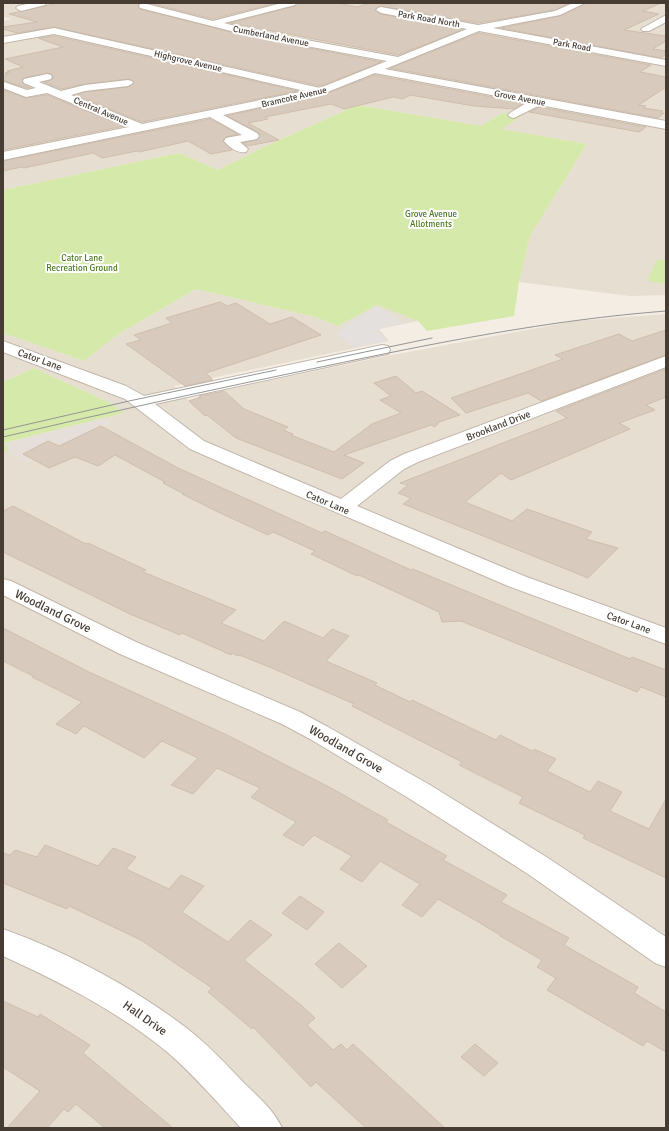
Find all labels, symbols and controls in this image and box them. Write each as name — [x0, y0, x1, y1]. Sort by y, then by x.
street label: Park Road North — [397, 9, 461, 30]
street label: Cumberland Avenue — [232, 24, 310, 49]
street label: Park Road — [552, 37, 592, 54]
street label: Highgrove Avenue — [153, 48, 223, 75]
street label: Bramcote Avenue — [260, 85, 328, 110]
street label: Grove Avenue — [493, 88, 547, 109]
street label: Central Avenue — [72, 95, 130, 128]
park label: Grove Avenue Allotments — [405, 209, 458, 230]
park label: Cator Lane Recreation Ground — [46, 253, 118, 274]
street label: Cator Lane — [16, 346, 63, 373]
street label: Brookland Drive — [464, 408, 532, 444]
street label: Cator Lane — [304, 488, 351, 517]
street label: Woodland Grove — [12, 586, 93, 636]
street label: Cator Lane — [605, 609, 652, 636]
street label: Woodland Grove — [306, 722, 385, 777]
street label: Hall Drive — [120, 998, 170, 1039]

